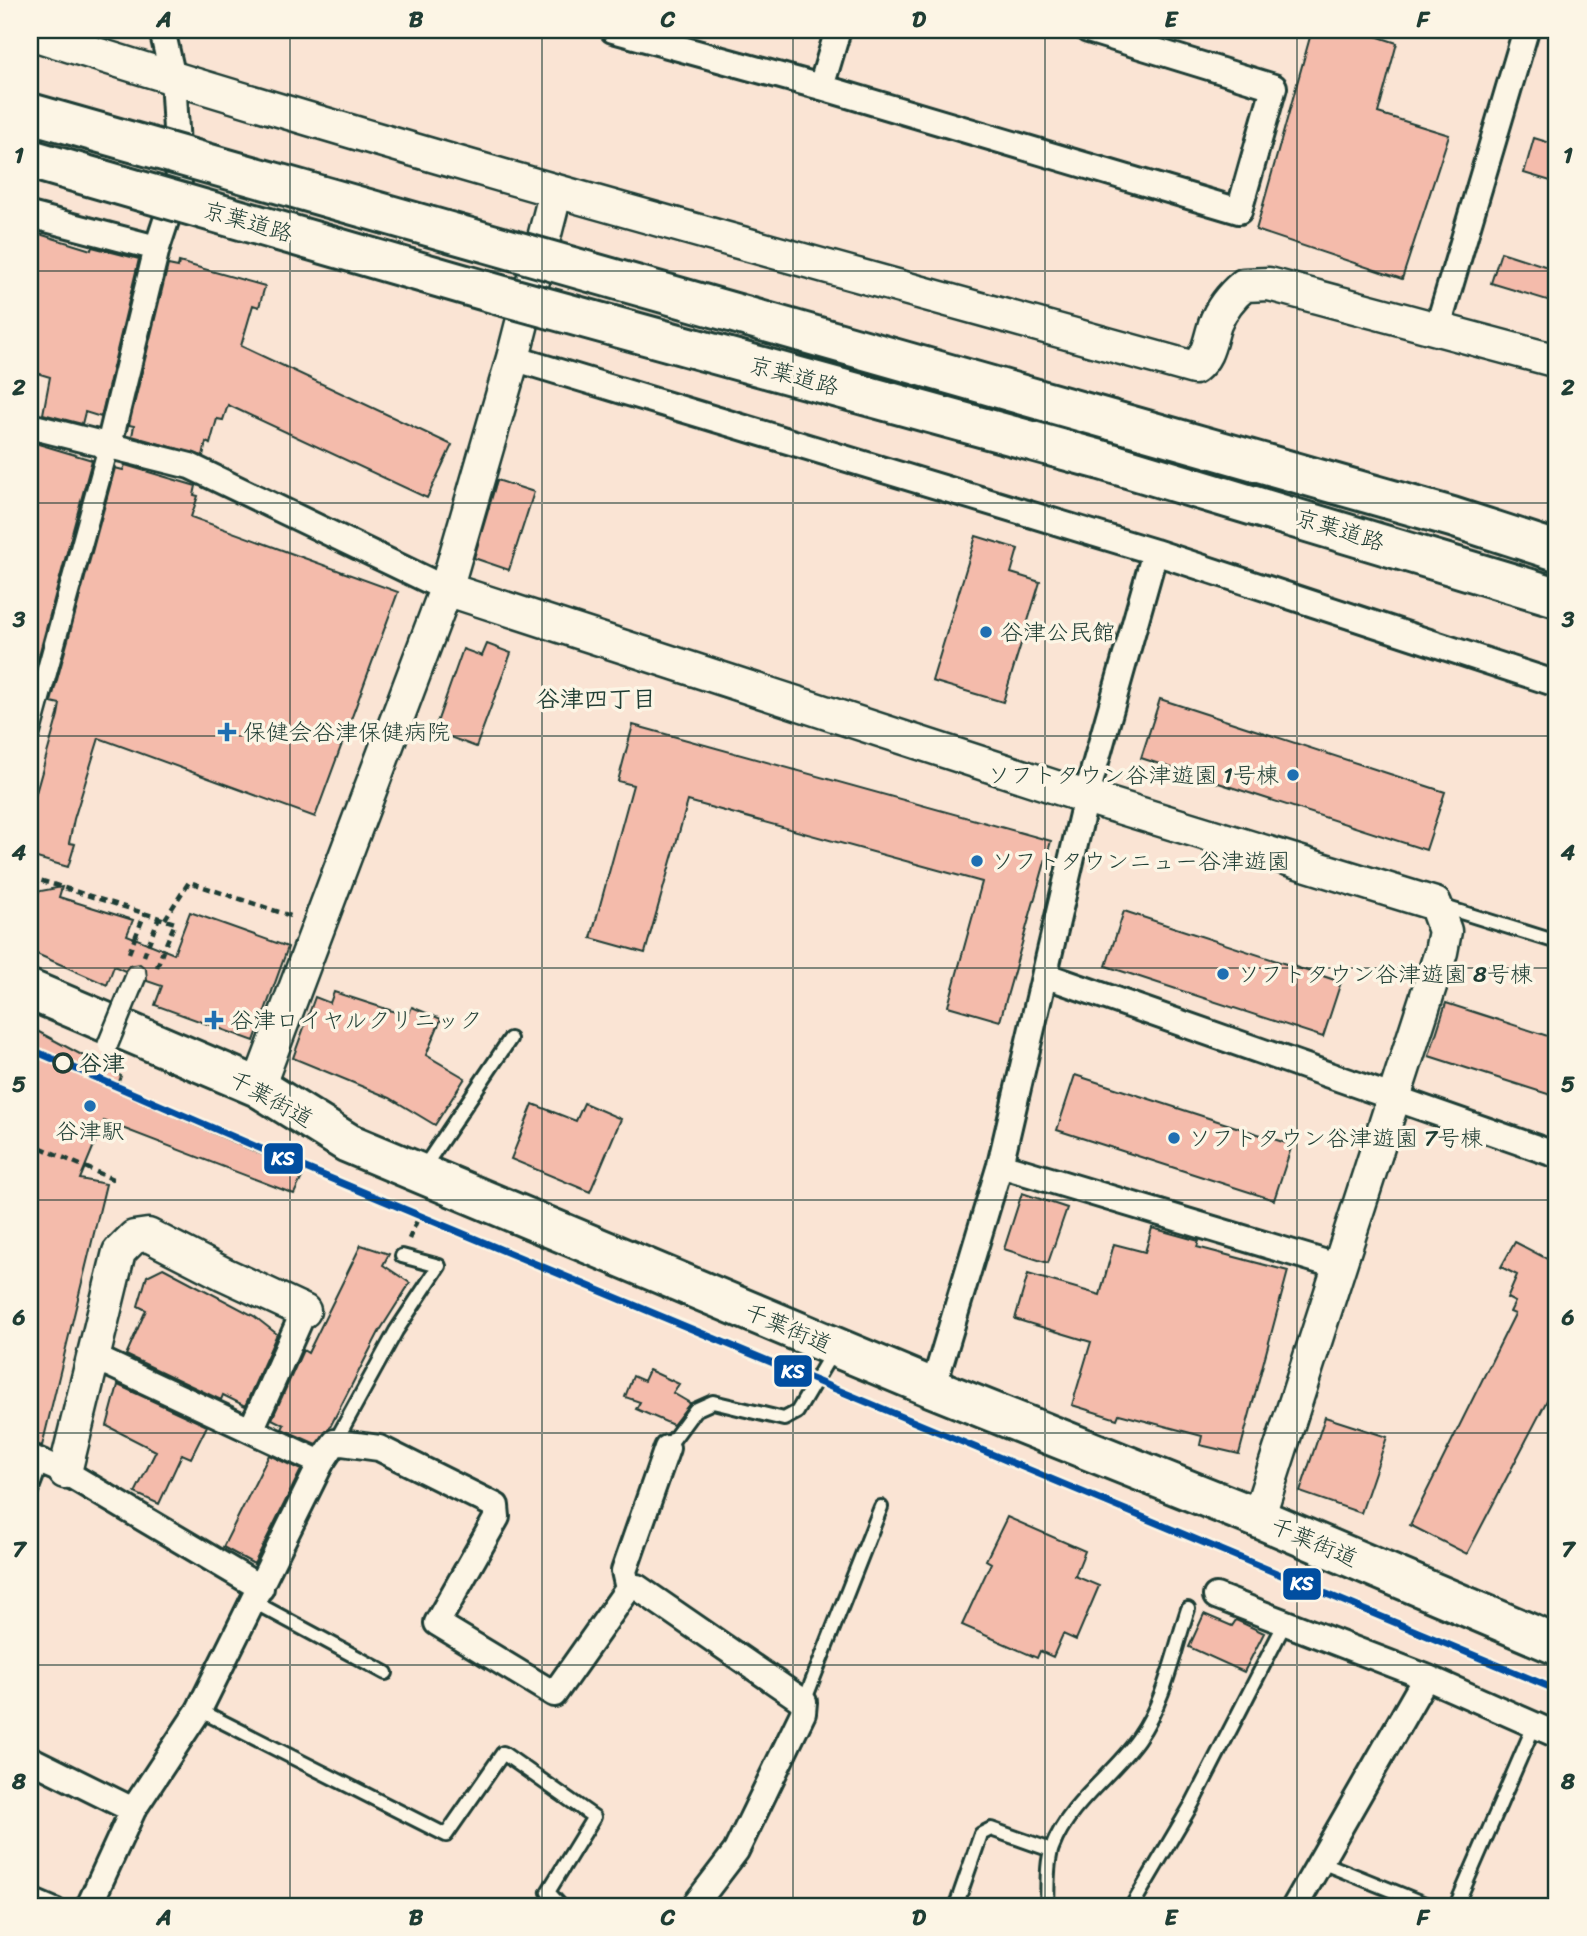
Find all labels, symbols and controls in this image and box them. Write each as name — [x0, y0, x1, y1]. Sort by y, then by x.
text: A — [155, 0, 172, 40]
text: B — [409, 0, 424, 40]
text: C — [660, 0, 676, 40]
text: D — [912, 0, 927, 40]
text: E — [1165, 0, 1180, 40]
text: F — [1416, 0, 1431, 40]
text: 1 — [14, 135, 24, 176]
text: 1 — [1563, 135, 1573, 176]
street label: 京葉道路 — [198, 190, 298, 254]
street label: 京葉道路 — [744, 344, 844, 408]
text: 2 — [11, 367, 26, 408]
text: 2 — [1560, 367, 1575, 408]
street label: 京葉道路 — [1290, 497, 1390, 563]
text: 3 — [12, 599, 26, 640]
text: 3 — [1561, 599, 1575, 640]
place label: 谷津公民館 — [1000, 612, 1115, 653]
marker: 谷津公民館 — [978, 624, 994, 640]
district label: 谷津四丁目 — [536, 678, 656, 720]
place label: 保健会谷津保健病院 — [243, 712, 450, 753]
marker: 保健会谷津保健病院 — [217, 722, 237, 742]
place label: ソフトタウン谷津遊園 1号棟 — [987, 755, 1279, 796]
marker: ソフトタウン谷津遊園 1号棟 — [1285, 767, 1301, 783]
text: 4 — [11, 832, 27, 873]
text: 4 — [1560, 832, 1576, 873]
place label: ソフトタウンニュー谷津遊園 — [991, 841, 1290, 882]
marker: ソフトタウンニュー谷津遊園 — [969, 853, 985, 869]
place label: ソフトタウン谷津遊園 8号棟 — [1237, 954, 1533, 995]
marker: ソフトタウン谷津遊園 8号棟 — [1215, 966, 1231, 982]
place label: 谷津ロイヤルクリニック — [230, 1000, 483, 1041]
marker: 谷津ロイヤルクリニック — [204, 1010, 224, 1030]
place label: 谷津 — [79, 1043, 125, 1084]
marker: 谷津 — [53, 1053, 73, 1073]
street label: 千葉街道 — [221, 1059, 321, 1139]
text: 5 — [12, 1064, 26, 1105]
text: 5 — [1561, 1064, 1575, 1105]
marker: 谷津駅 — [82, 1098, 98, 1114]
place label: 谷津駅 — [56, 1111, 125, 1152]
place label: ソフトタウン谷津遊園 7号棟 — [1188, 1118, 1483, 1159]
marker: ソフトタウン谷津遊園 7号棟 — [1166, 1130, 1182, 1146]
line badge: KS — [263, 1142, 304, 1175]
text: KS — [270, 1142, 295, 1175]
street label: 千葉街道 — [738, 1291, 838, 1365]
text: 6 — [11, 1297, 26, 1338]
text: 6 — [1560, 1297, 1575, 1338]
line badge: KS — [773, 1354, 813, 1388]
text: KS — [780, 1355, 805, 1388]
street label: 千葉街道 — [1264, 1505, 1364, 1579]
text: 7 — [12, 1529, 27, 1570]
text: 7 — [1561, 1529, 1576, 1570]
line badge: KS — [1282, 1567, 1322, 1601]
text: KS — [1289, 1567, 1314, 1600]
text: 8 — [11, 1761, 26, 1802]
text: 8 — [1560, 1761, 1575, 1802]
text: A — [155, 1897, 172, 1936]
text: B — [409, 1897, 424, 1936]
text: C — [660, 1897, 676, 1936]
text: D — [912, 1897, 927, 1936]
text: E — [1165, 1897, 1180, 1936]
text: F — [1416, 1897, 1431, 1936]

